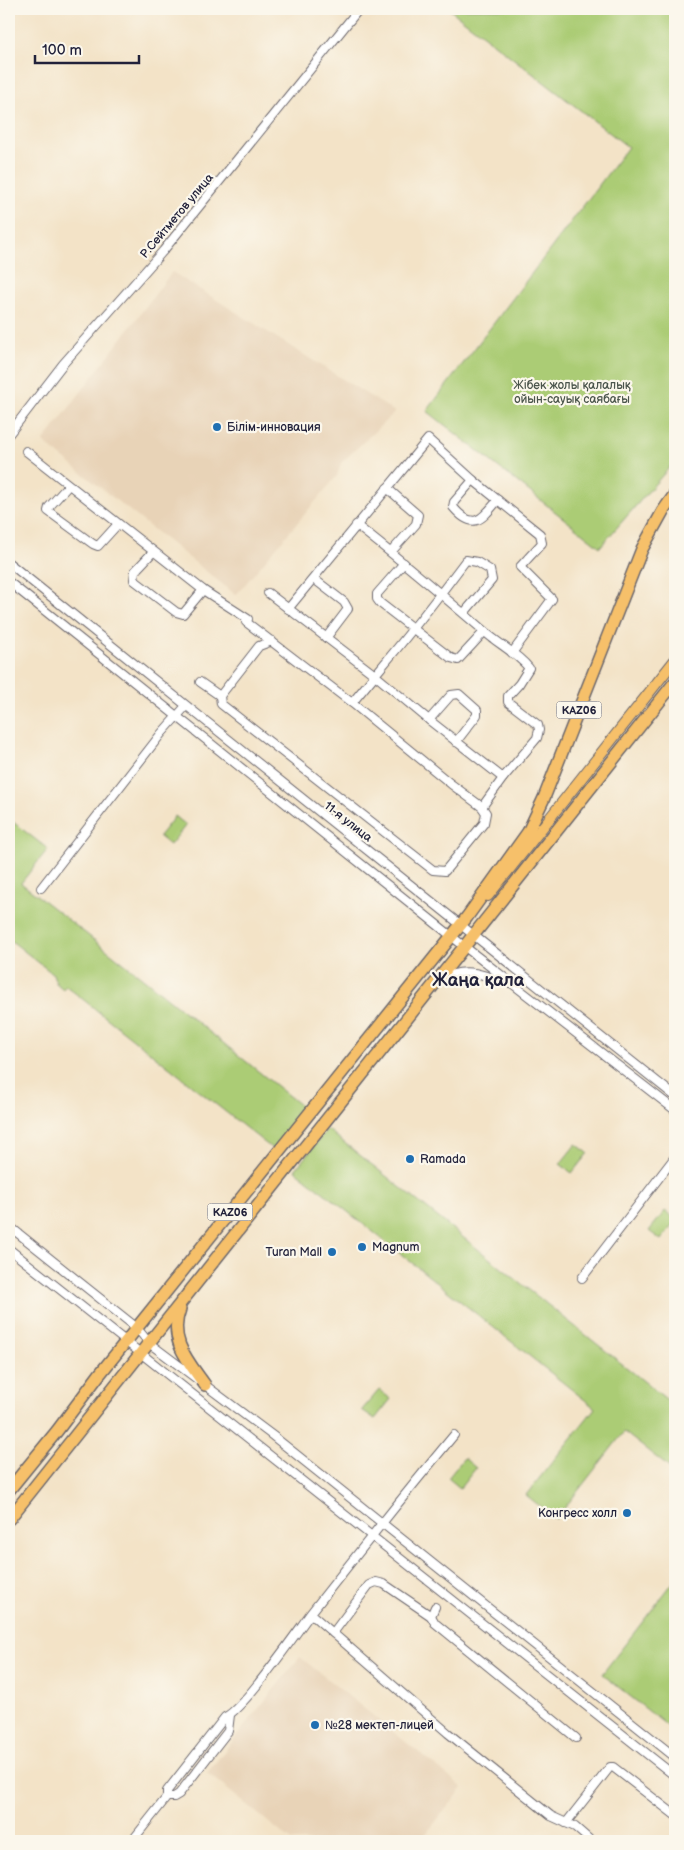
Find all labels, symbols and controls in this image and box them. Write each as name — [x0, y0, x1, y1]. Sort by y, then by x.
scale bar — [35, 32, 139, 64]
text: 100 m — [42, 41, 82, 60]
street label: Р.Сейтметов улица — [137, 171, 217, 261]
park label: Жібек жолы қалалық ойын-сауық саябағы — [513, 378, 631, 407]
place label: Білім-инновация — [227, 420, 321, 435]
marker: Білім-инновация — [211, 421, 223, 433]
road number: KАZ06 — [556, 702, 602, 718]
street label: 11-я улица — [321, 799, 375, 845]
district label: Жаңа қала — [432, 970, 525, 991]
place label: Ramada — [420, 1152, 466, 1167]
marker: Ramada — [404, 1153, 416, 1165]
road number: KАZ06 — [208, 1204, 252, 1220]
place label: Magnum — [372, 1240, 419, 1255]
marker: Magnum — [356, 1241, 368, 1253]
place label: Turan Mall — [266, 1245, 322, 1260]
marker: Turan Mall — [326, 1246, 338, 1258]
place label: Конгресс холл — [538, 1506, 617, 1521]
marker: Конгресс холл — [621, 1507, 633, 1519]
place label: №28 мектеп-лицей — [325, 1718, 434, 1733]
marker: №28 мектеп-лицей — [309, 1719, 321, 1731]

